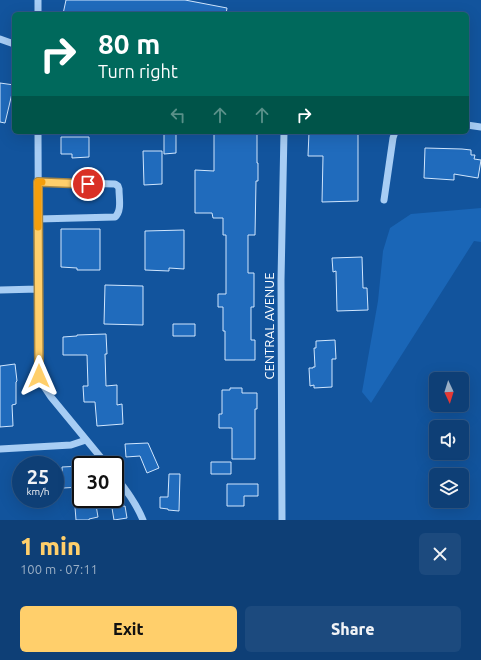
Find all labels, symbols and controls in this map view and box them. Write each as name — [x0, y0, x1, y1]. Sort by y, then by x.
icon: right — [32, 28, 84, 80]
text: 80 m — [98, 28, 160, 59]
text: Turn right — [98, 61, 178, 81]
icon: left — [167, 104, 189, 126]
icon: ahead — [209, 104, 231, 126]
icon: ahead — [251, 104, 273, 126]
icon: right — [293, 104, 315, 126]
pin — [71, 167, 105, 201]
icon: arrive — [77, 173, 99, 195]
street label: CENTRAL AVENUE — [262, 272, 276, 380]
position arrow — [18, 355, 60, 397]
north arrow — [429, 372, 469, 412]
map controls — [429, 372, 469, 508]
button: sound — [429, 420, 469, 460]
speed limit sign: 30 — [72, 456, 124, 508]
text: 25 — [27, 465, 49, 488]
button: layers — [429, 468, 469, 508]
text: km/h — [26, 486, 50, 497]
text: 1 min — [20, 533, 81, 560]
button: close — [419, 533, 461, 575]
text: 100 m · 07:11 — [20, 562, 98, 576]
button: Exit — [20, 606, 237, 652]
button: Share — [245, 606, 461, 652]

